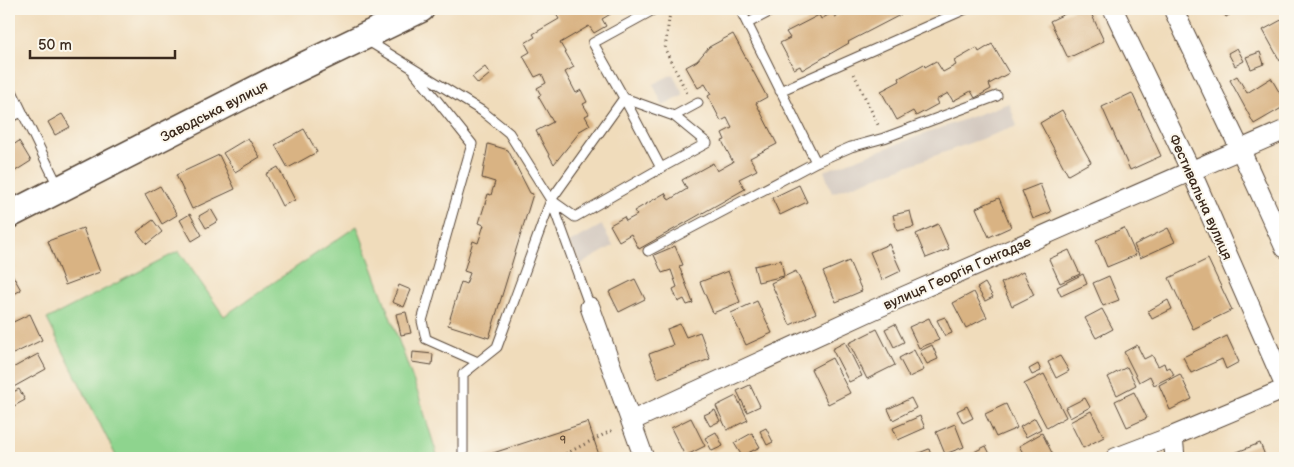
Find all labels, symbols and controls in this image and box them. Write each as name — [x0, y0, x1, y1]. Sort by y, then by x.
scale bar — [30, 28, 175, 60]
text: 50 m — [38, 36, 72, 55]
street label: Заводська вулиця — [158, 77, 271, 146]
street label: Фестивальна вулиця — [1165, 132, 1236, 263]
street label: вулиця Георгія Гонгадзе — [881, 233, 1034, 314]
house number: 9 — [560, 434, 566, 447]

